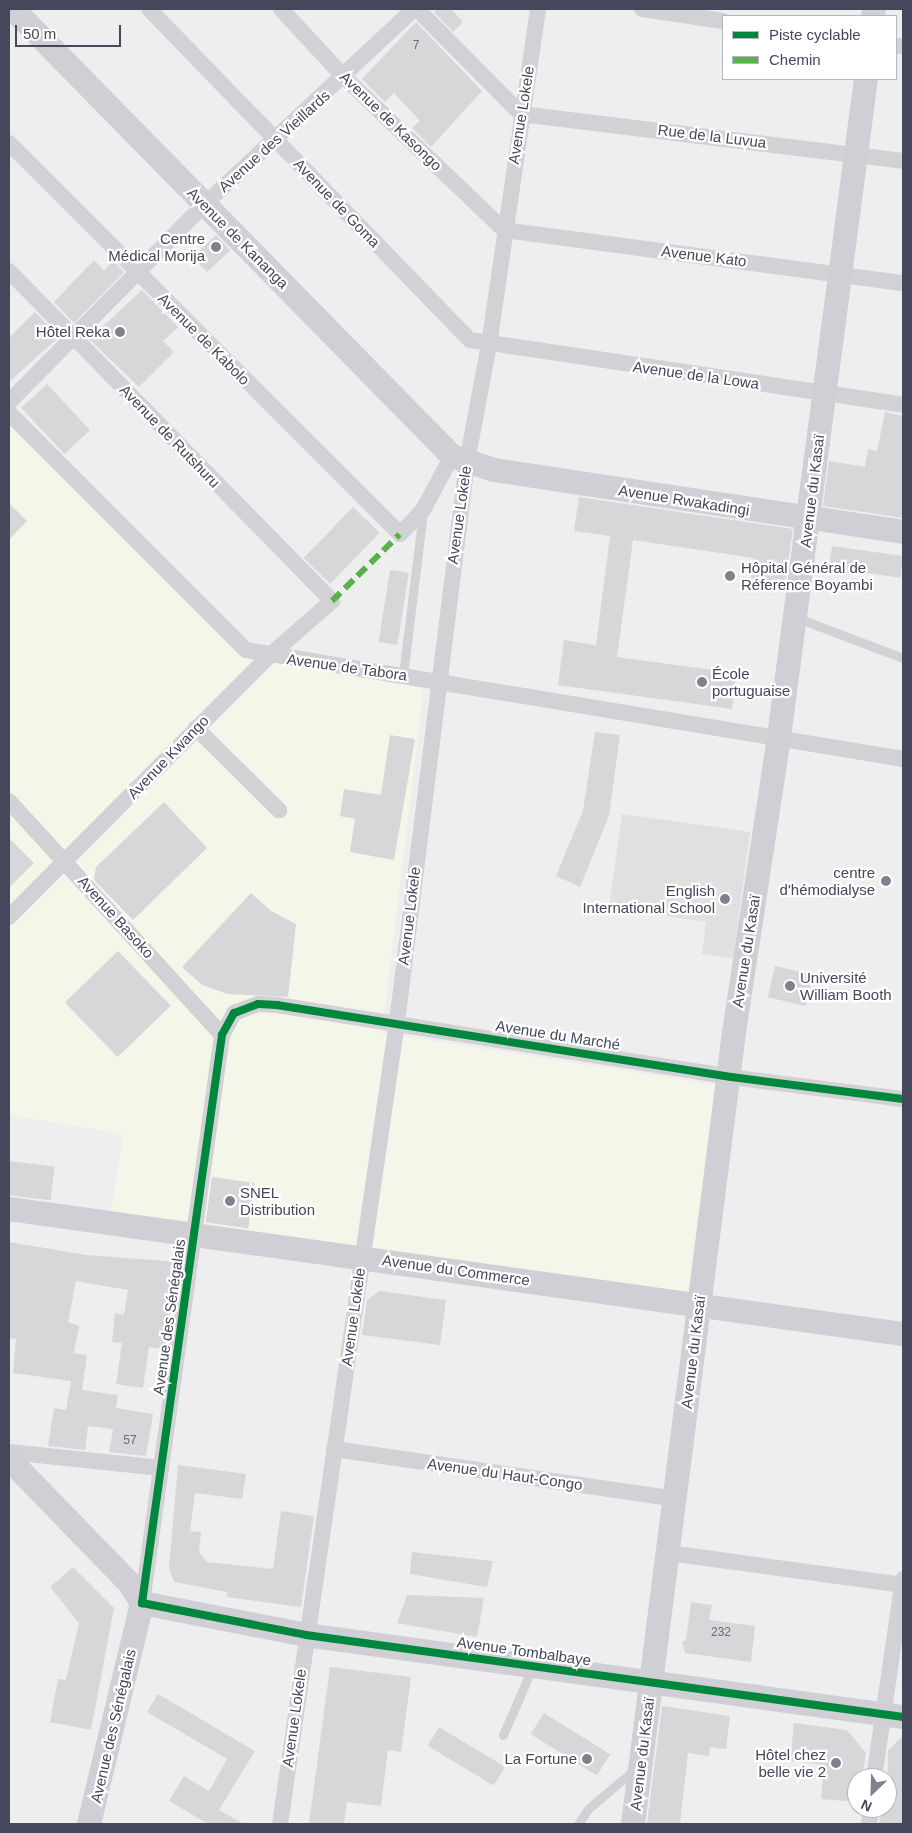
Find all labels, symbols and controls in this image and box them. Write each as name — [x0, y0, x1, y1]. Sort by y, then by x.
scale bar — [18, 15, 124, 47]
legend — [722, 15, 897, 80]
text: 50 m — [23, 25, 56, 42]
text: Piste cyclable — [769, 26, 861, 43]
house number: 7 — [413, 39, 419, 53]
text: Chemin — [769, 51, 821, 68]
street label: Avenue Lokele — [504, 65, 538, 165]
street label: Avenue de Kasongo — [336, 68, 446, 174]
street label: Avenue des Vieillards — [215, 86, 333, 196]
street label: Rue de la Luvua — [657, 120, 767, 152]
street label: Avenue de Goma — [290, 155, 384, 251]
street label: Avenue de Kananga — [184, 184, 292, 292]
place label: Centre Médical Morija — [108, 229, 205, 264]
marker: Centre Médical Morija — [209, 240, 223, 254]
street label: Avenue Kato — [660, 242, 748, 270]
street label: Avenue de Kabolo — [154, 289, 254, 389]
place label: Hôtel Reka — [36, 323, 110, 341]
marker: Hôtel Reka — [114, 326, 126, 338]
street label: Avenue de la Lowa — [632, 357, 760, 393]
street label: Avenue de Rutshuru — [116, 381, 224, 491]
street label: Avenue du Kasaï — [796, 433, 828, 549]
street label: Avenue Lokele — [443, 465, 475, 565]
street label: Avenue Rwakadingi — [617, 481, 751, 519]
place label: Hôpital Général de Réference Boyambi — [741, 558, 873, 593]
marker: Hôpital Général de Réference Boyambi — [723, 569, 737, 583]
street label: Avenue de Tabora — [286, 650, 408, 684]
place label: École portuguaise — [712, 664, 790, 699]
marker: École portuguaise — [696, 676, 708, 688]
street label: Avenue Kwango — [124, 712, 212, 802]
place label: centre d'hémodialyse — [780, 863, 875, 898]
street label: Avenue Lokele — [394, 866, 424, 966]
street label: Avenue Basoko — [74, 872, 158, 962]
marker: centre d'hémodialyse — [879, 874, 893, 888]
place label: English International School — [582, 881, 715, 916]
marker: English International School — [719, 893, 731, 905]
street label: Avenue du Kasaï — [728, 893, 764, 1009]
place label: Université William Booth — [800, 968, 892, 1003]
marker: Université William Booth — [784, 980, 796, 992]
street label: Avenue du Marché — [495, 1016, 621, 1054]
place label: SNEL Distribution — [240, 1183, 315, 1218]
marker: SNEL Distribution — [224, 1195, 236, 1207]
street label: Avenue des Sénégalais — [149, 1238, 189, 1396]
street label: Avenue du Commerce — [381, 1251, 531, 1289]
street label: Avenue Lokele — [337, 1267, 369, 1367]
street label: Avenue du Kasaï — [677, 1294, 709, 1410]
house number: 57 — [123, 1434, 137, 1448]
street label: Avenue du Haut-Congo — [426, 1454, 584, 1494]
house number: 232 — [711, 1626, 731, 1640]
street label: Avenue Tombalbaye — [456, 1633, 592, 1669]
street label: Avenue des Sénégalais — [87, 1647, 139, 1805]
street label: Avenue Lokele — [278, 1668, 310, 1768]
street label: Avenue du Kasaï — [626, 1696, 658, 1812]
place label: Hôtel chez belle vie 2 — [755, 1745, 826, 1780]
place label: La Fortune — [504, 1750, 577, 1768]
marker: La Fortune — [581, 1753, 593, 1765]
marker: Hôtel chez belle vie 2 — [830, 1757, 842, 1769]
north arrow — [847, 1768, 897, 1818]
text: N — [858, 1796, 874, 1815]

